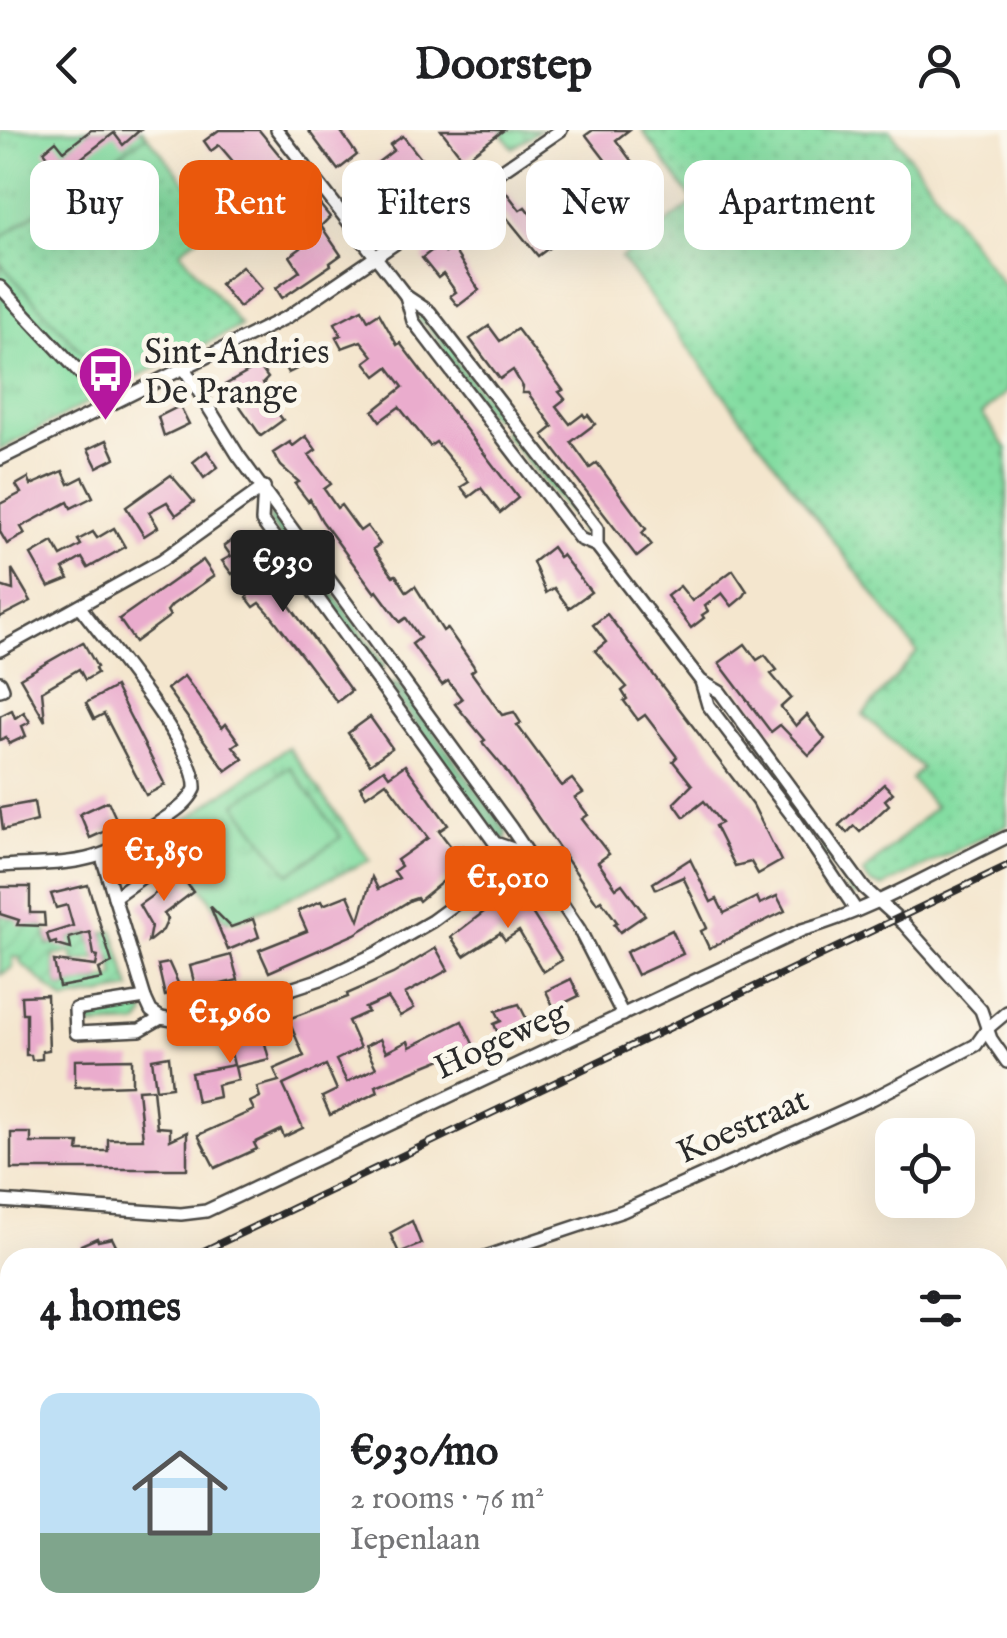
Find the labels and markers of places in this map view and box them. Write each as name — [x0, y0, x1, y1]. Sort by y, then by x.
place label: Sint-Andries De Prange — [144, 331, 330, 416]
bus stop icon: Sint-Andries De Prange — [75, 343, 135, 422]
pin: €930 — [224, 530, 342, 615]
pin: €1,850 — [83, 819, 245, 904]
pin: €1,010 — [427, 846, 589, 931]
pin: €1,960 — [149, 981, 311, 1066]

